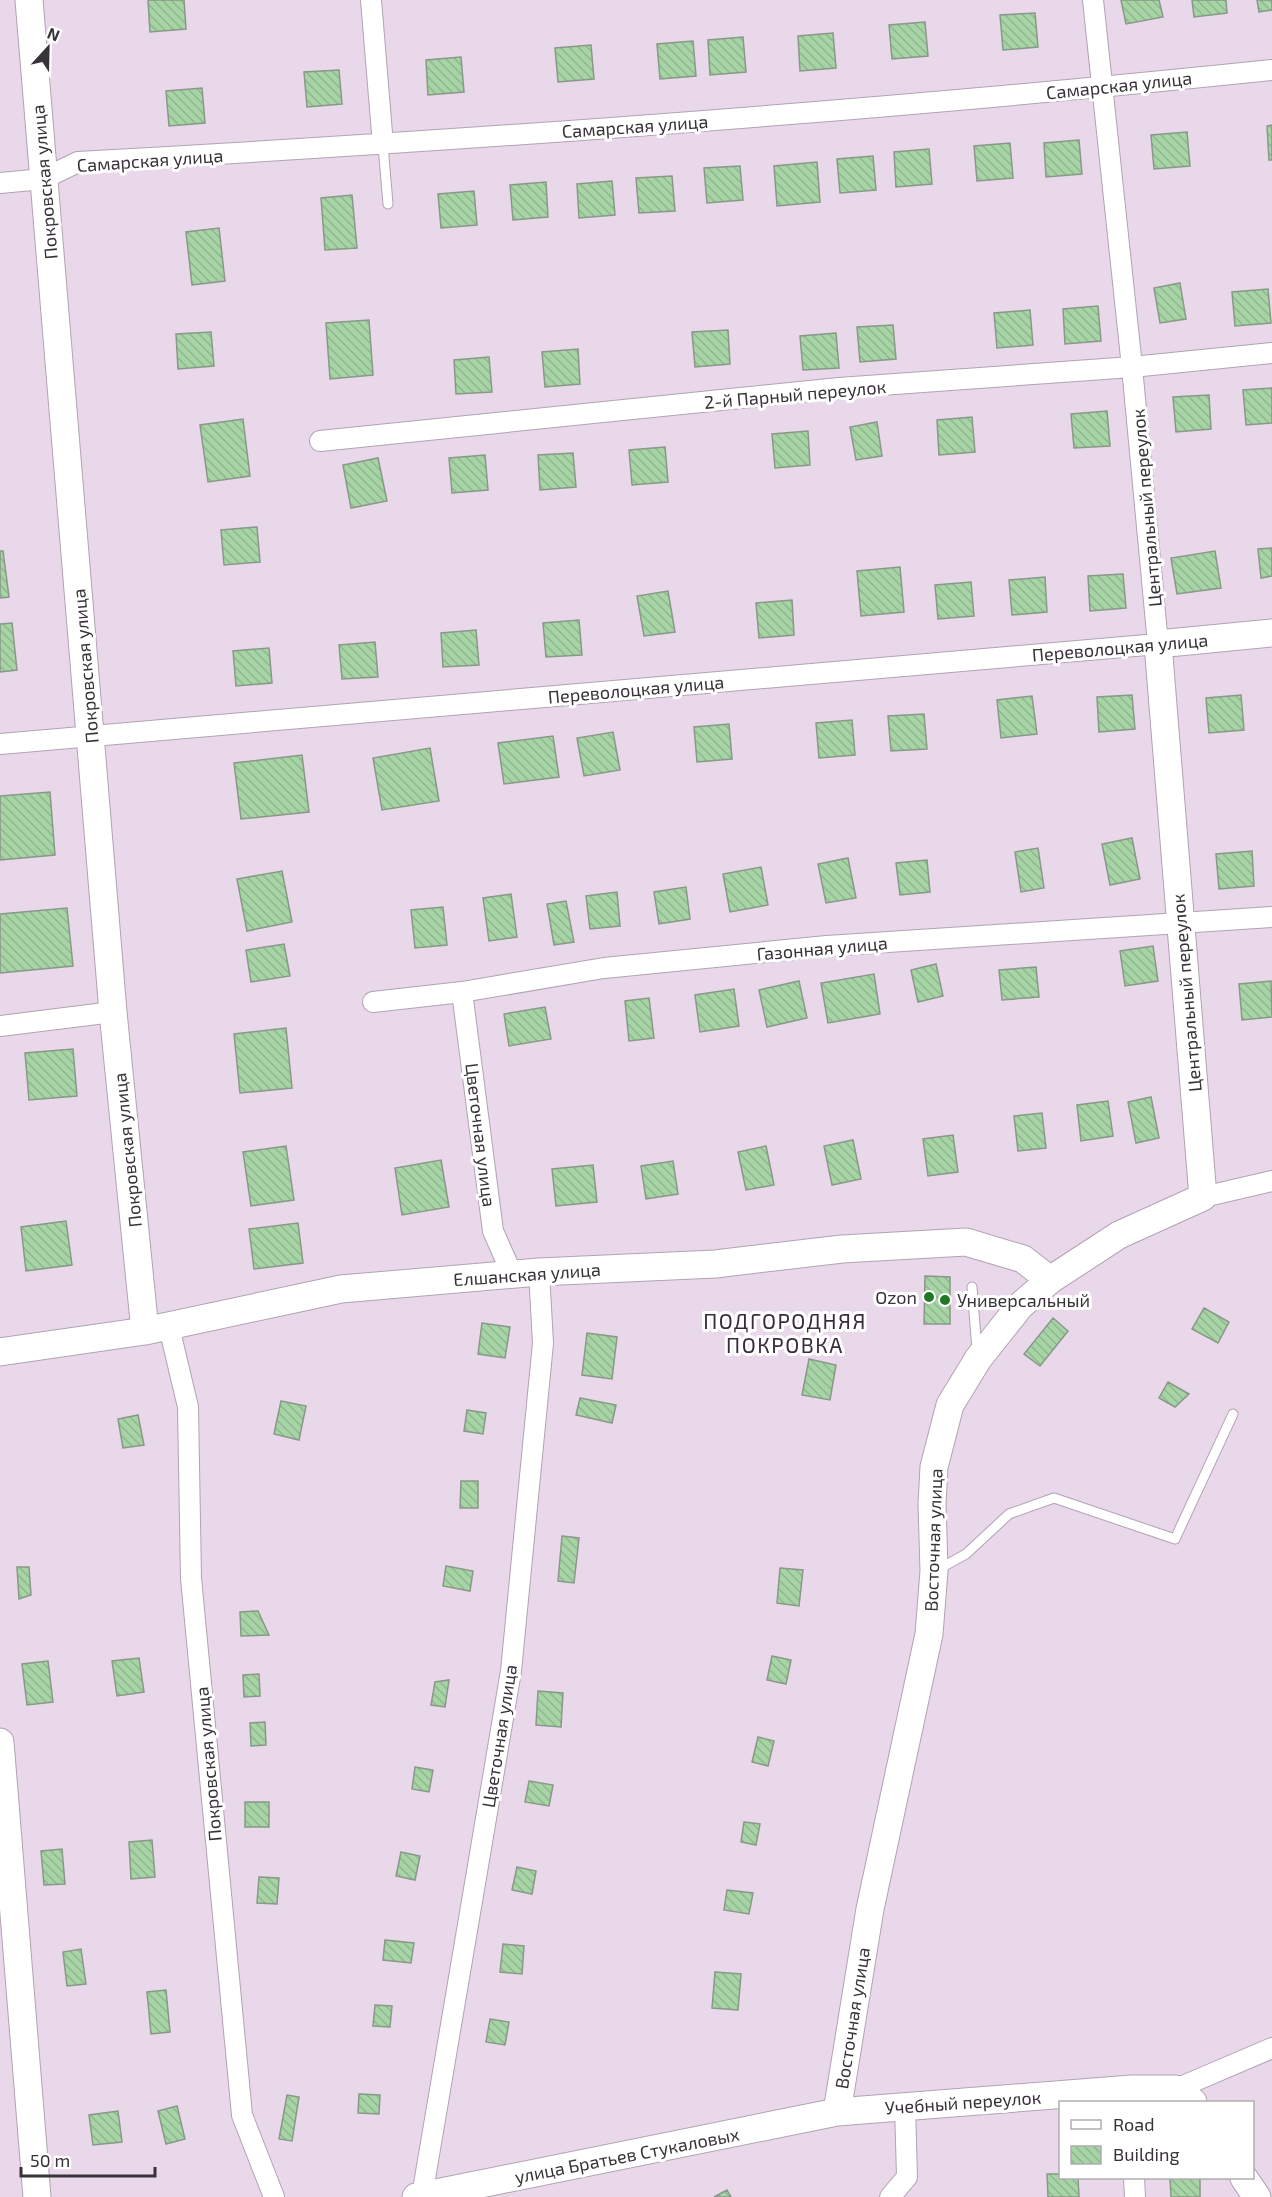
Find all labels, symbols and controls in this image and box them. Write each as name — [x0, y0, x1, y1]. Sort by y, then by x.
north arrow — [18, 18, 78, 78]
text: N — [45, 23, 63, 45]
street label: Самарская улица — [1045, 66, 1193, 104]
street label: Покровская улица — [26, 104, 62, 260]
street label: Самарская улица — [561, 110, 709, 142]
street label: Самарская улица — [76, 144, 224, 176]
street label: 2-й Парный переулок — [703, 375, 887, 413]
street label: Центральный переулок — [1126, 408, 1166, 608]
street label: Покровская улица — [67, 588, 103, 744]
street label: Переволоцкая улица — [1031, 628, 1209, 666]
street label: Переволоцкая улица — [547, 670, 725, 708]
street label: Центральный переулок — [1166, 893, 1206, 1093]
street label: Газонная улица — [756, 931, 888, 965]
street label: Цветочная улица — [461, 1062, 501, 1208]
street label: Покровская улица — [108, 1072, 146, 1228]
street label: Елшанская улица — [453, 1258, 601, 1290]
place label: Ozon — [875, 1286, 917, 1308]
place label: Универсальный — [957, 1289, 1090, 1311]
marker: Ozon — [922, 1290, 936, 1304]
marker: Универсальный — [938, 1293, 952, 1307]
district label: ПОДГОРОДНЯЯ ПОКРОВКА — [703, 1308, 867, 1357]
street label: Восточная улица — [920, 1468, 946, 1612]
street label: Цветочная улица — [477, 1663, 521, 1809]
street label: Покровская улица — [190, 1686, 226, 1842]
street label: Восточная улица — [830, 1946, 874, 2090]
street label: Учебный переулок — [884, 2086, 1042, 2118]
legend — [1059, 2101, 1254, 2179]
text: Road — [1113, 2113, 1154, 2135]
street label: улица Братьев Стукаловых — [513, 2122, 742, 2188]
scale bar — [21, 2140, 154, 2178]
text: Building — [1113, 2143, 1180, 2165]
text: 50 m — [30, 2149, 70, 2171]

